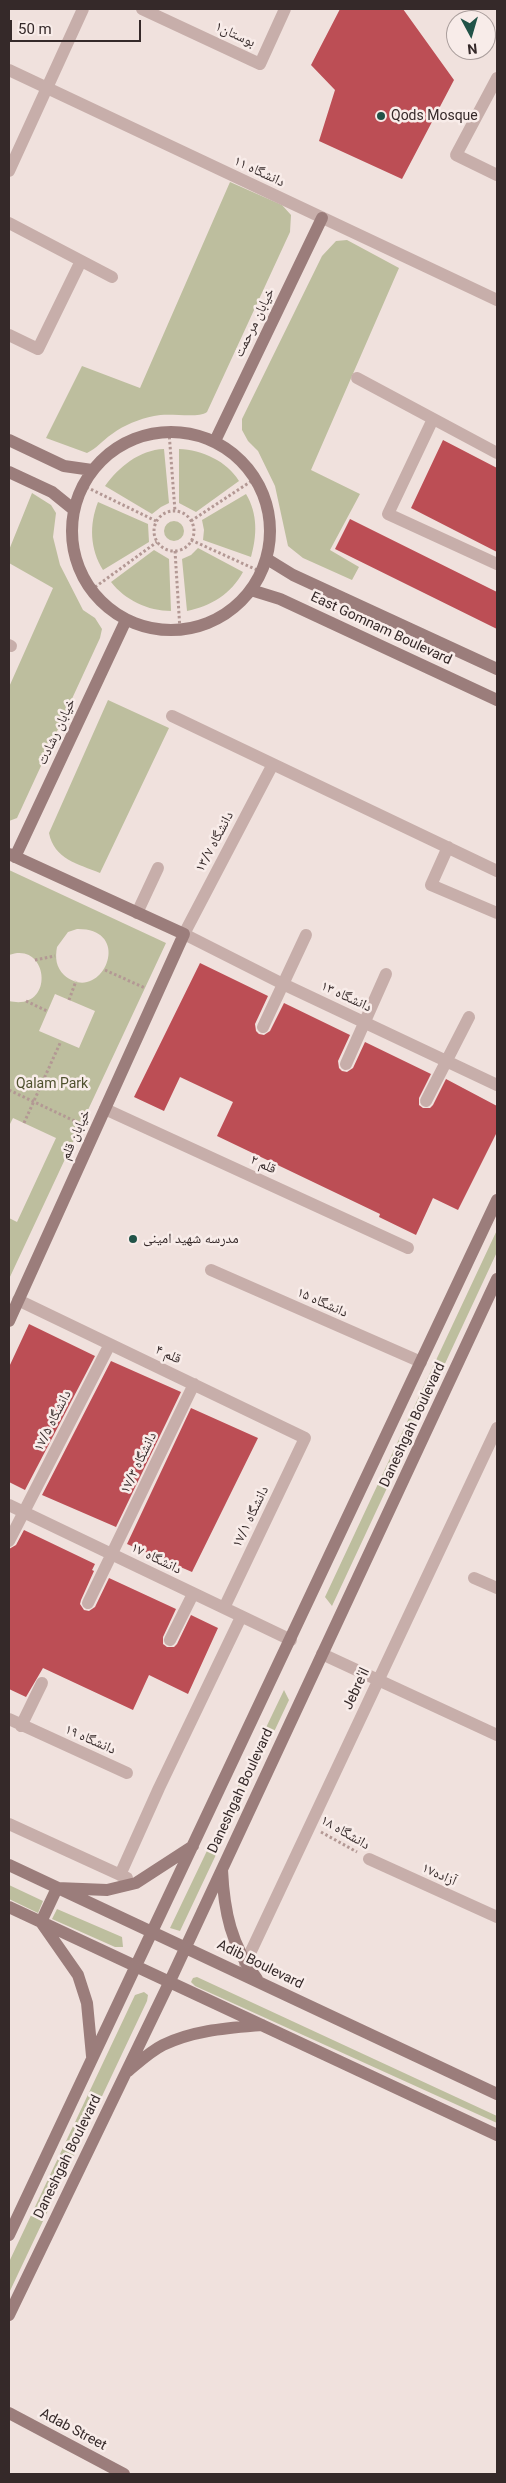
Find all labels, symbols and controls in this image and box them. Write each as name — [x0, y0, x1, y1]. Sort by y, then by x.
scale bar — [12, 10, 144, 42]
north arrow — [446, 10, 496, 60]
street label: بوستان۱ — [212, 18, 258, 52]
text: 50 m — [18, 20, 52, 38]
text: N — [467, 40, 478, 57]
place label: Qods Mosque — [391, 108, 478, 124]
marker: Qods Mosque — [375, 110, 387, 122]
street label: دانشگاه ۱۱ — [231, 153, 287, 191]
street label: خیابان مرحمت — [231, 286, 279, 360]
street label: East Gomnam Boulevard — [308, 589, 454, 669]
street label: خیابان رشادت — [34, 696, 80, 768]
street label: دانشگاه ۱۳/۷ — [192, 809, 238, 875]
street label: دانشگاه ۱۳ — [318, 978, 374, 1016]
park label: Qalam Park — [16, 1076, 88, 1092]
street label: خیابان قلم — [57, 1107, 95, 1163]
street label: قلم ۲ — [247, 1152, 279, 1178]
place label: مدرسه شهید امینی — [143, 1231, 239, 1247]
marker: مدرسه شهید امینی — [127, 1233, 139, 1245]
street label: دانشگاه ۱۵ — [294, 1284, 350, 1322]
street label: قلم ۴ — [152, 1342, 184, 1368]
street label: Daneshgah Boulevard — [377, 1360, 449, 1490]
street label: دانشگاه ۱۷/۵ — [31, 1388, 75, 1454]
street label: دانشگاه ۱۷/۳ — [117, 1430, 161, 1496]
street label: دانشگاه ۱۷/۱ — [229, 1484, 273, 1550]
street label: دانشگاه ۱۷ — [128, 1540, 184, 1578]
street label: Jebre'il — [340, 1665, 374, 1713]
street label: دانشگاه ۱۹ — [62, 1721, 118, 1759]
street label: Daneshgah Boulevard — [205, 1726, 277, 1856]
street label: دانشگاه ۱۸ — [317, 1812, 373, 1854]
street label: آزاده۱۷ — [419, 1860, 459, 1890]
street label: Adib Boulevard — [214, 1937, 306, 1993]
street label: Daneshgah Boulevard — [31, 2092, 105, 2222]
street label: Adab Street — [37, 2405, 109, 2455]

